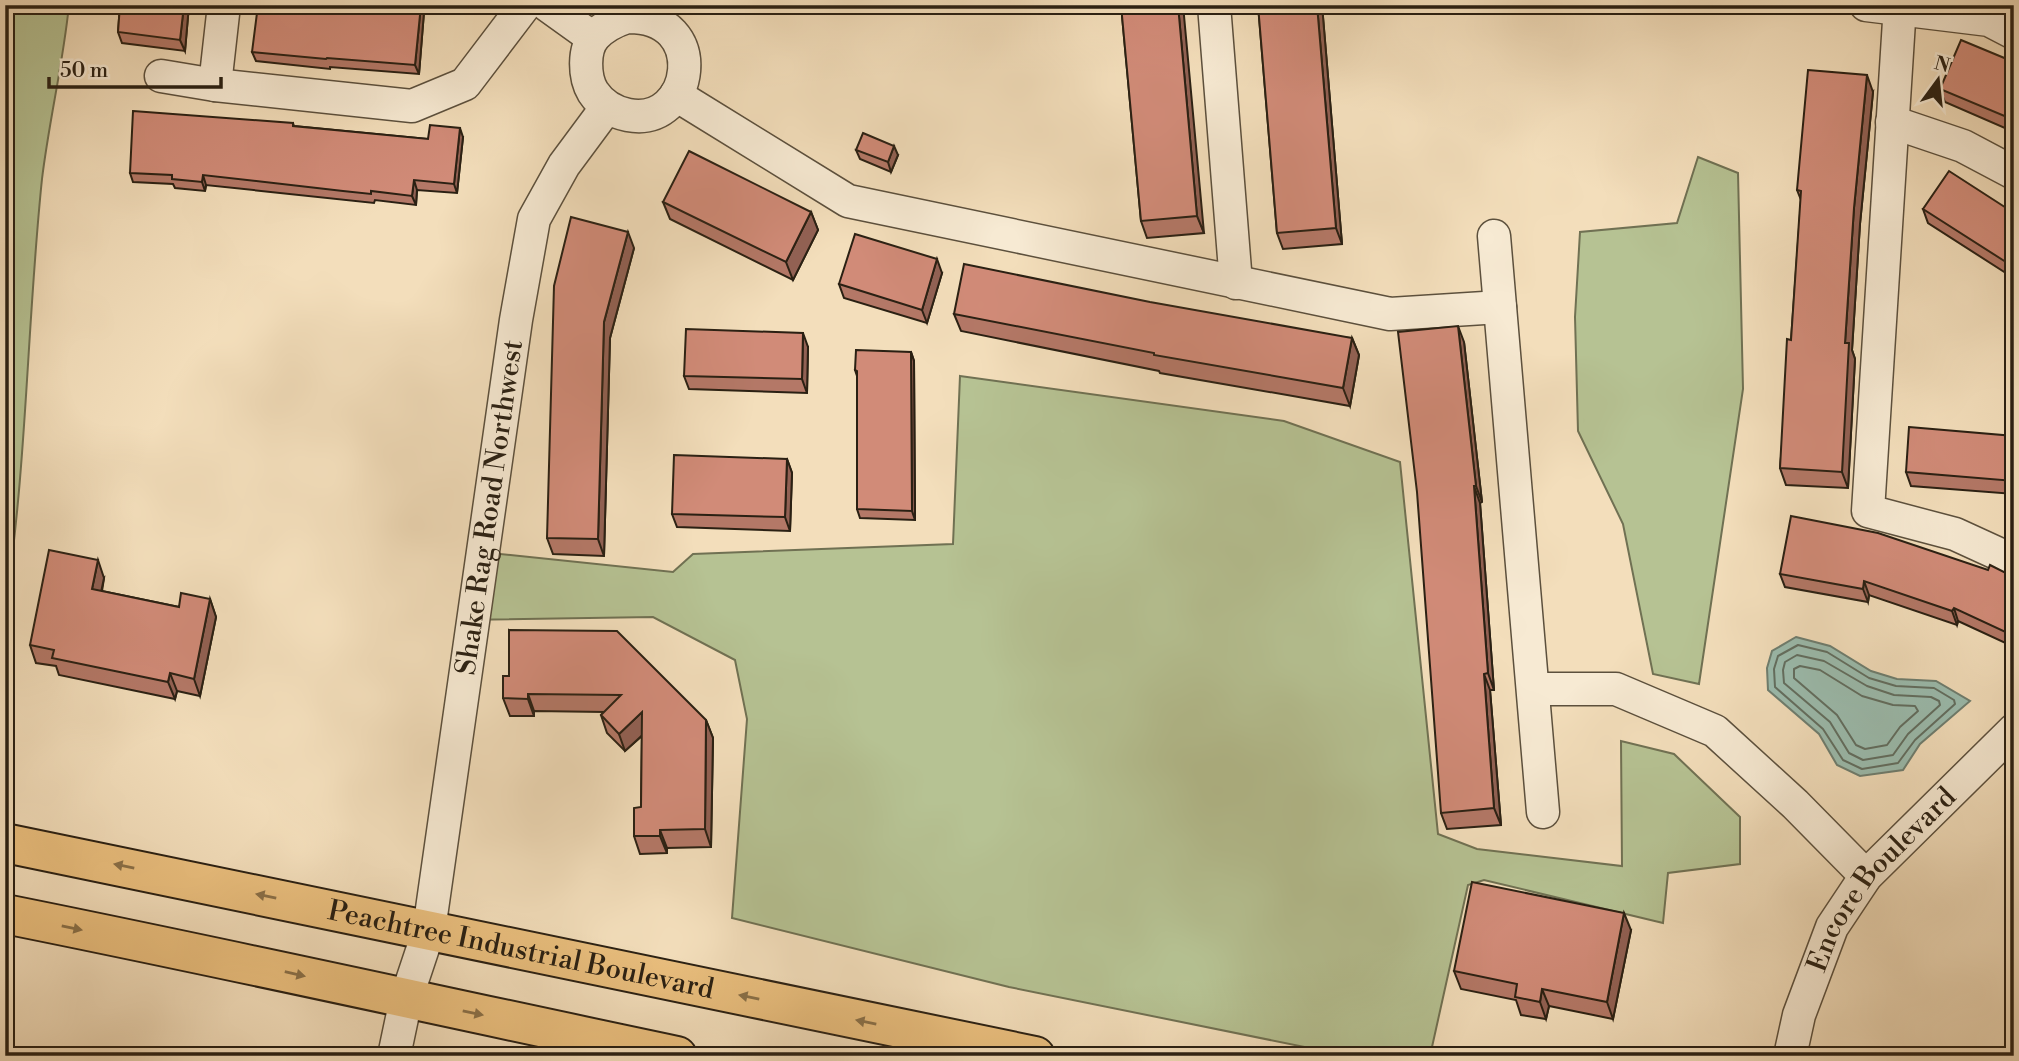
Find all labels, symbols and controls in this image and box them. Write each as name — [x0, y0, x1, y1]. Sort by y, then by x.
scale bar — [49, 46, 220, 90]
north arrow — [1904, 46, 1974, 116]
text: N — [1932, 51, 1953, 78]
text: 50 m — [60, 58, 108, 84]
street label: Shake Rag Road Northwest — [448, 337, 531, 677]
street label: Encore Boulevard — [1799, 780, 1963, 977]
one-way arrow — [113, 861, 135, 872]
one-way arrow — [255, 891, 277, 902]
street label: Peachtree Industrial Boulevard — [325, 893, 717, 1007]
one-way arrow — [61, 922, 83, 933]
one-way arrow — [284, 969, 306, 980]
one-way arrow — [738, 992, 760, 1003]
one-way arrow — [462, 1007, 484, 1018]
one-way arrow — [855, 1016, 877, 1027]

